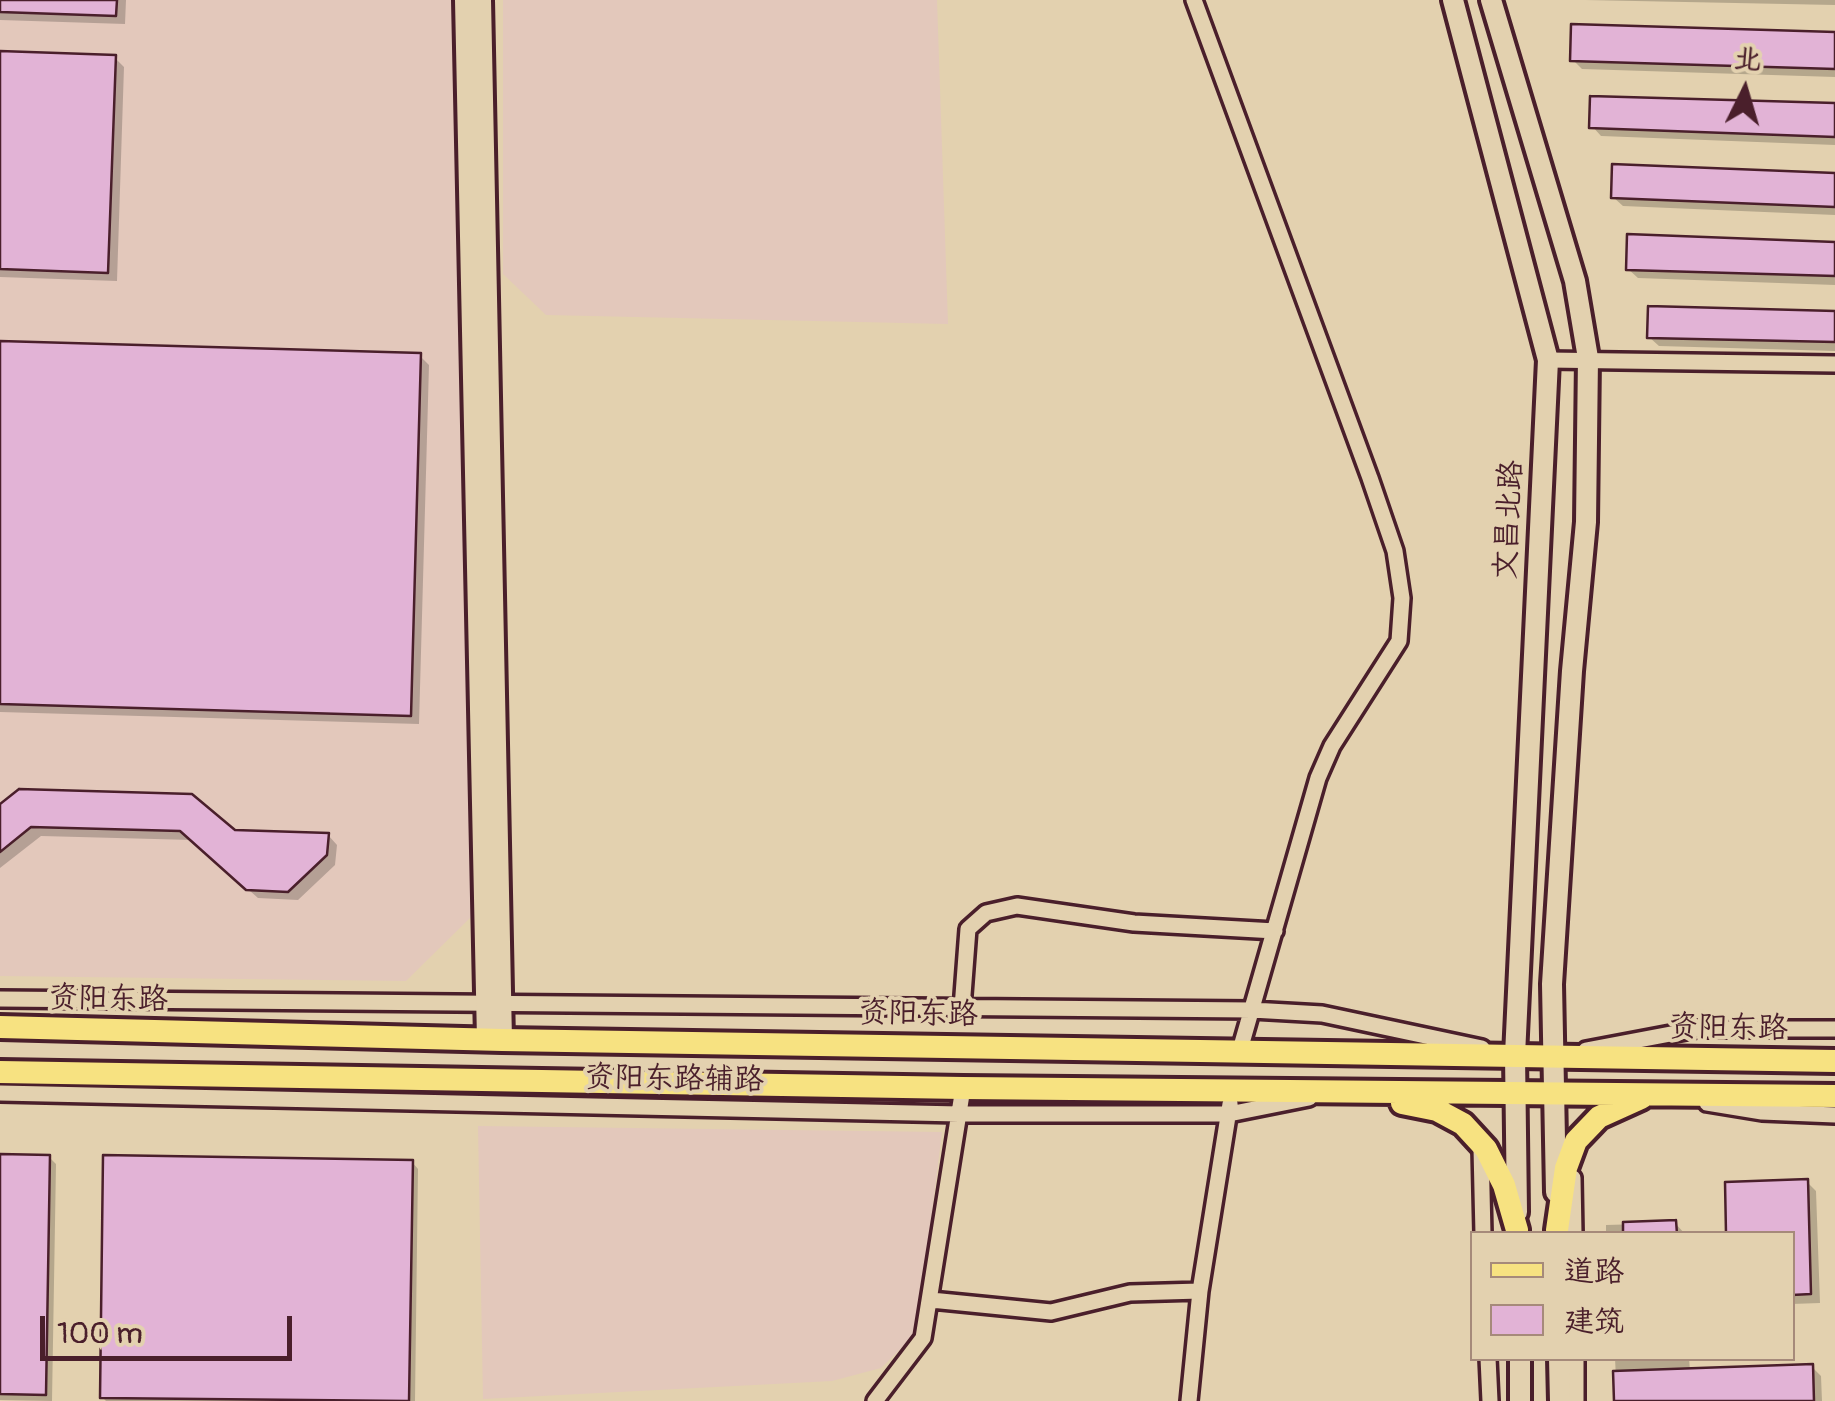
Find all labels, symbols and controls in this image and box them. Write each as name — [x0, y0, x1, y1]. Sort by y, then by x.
north arrow — [1695, 40, 1795, 140]
text: 北 — [1732, 41, 1763, 78]
street label: 文昌北路 — [1489, 459, 1531, 581]
street label: 资阳东路 — [48, 981, 168, 1019]
street label: 资阳东路 — [858, 996, 978, 1034]
street label: 资阳东路 — [1668, 1010, 1788, 1048]
street label: 资阳东路辅路 — [584, 1060, 764, 1100]
legend — [1470, 1231, 1795, 1361]
text: 道路 — [1564, 1253, 1624, 1290]
scale bar — [45, 1296, 298, 1358]
text: 建筑 — [1564, 1303, 1624, 1340]
text: 100 m — [57, 1315, 143, 1352]

